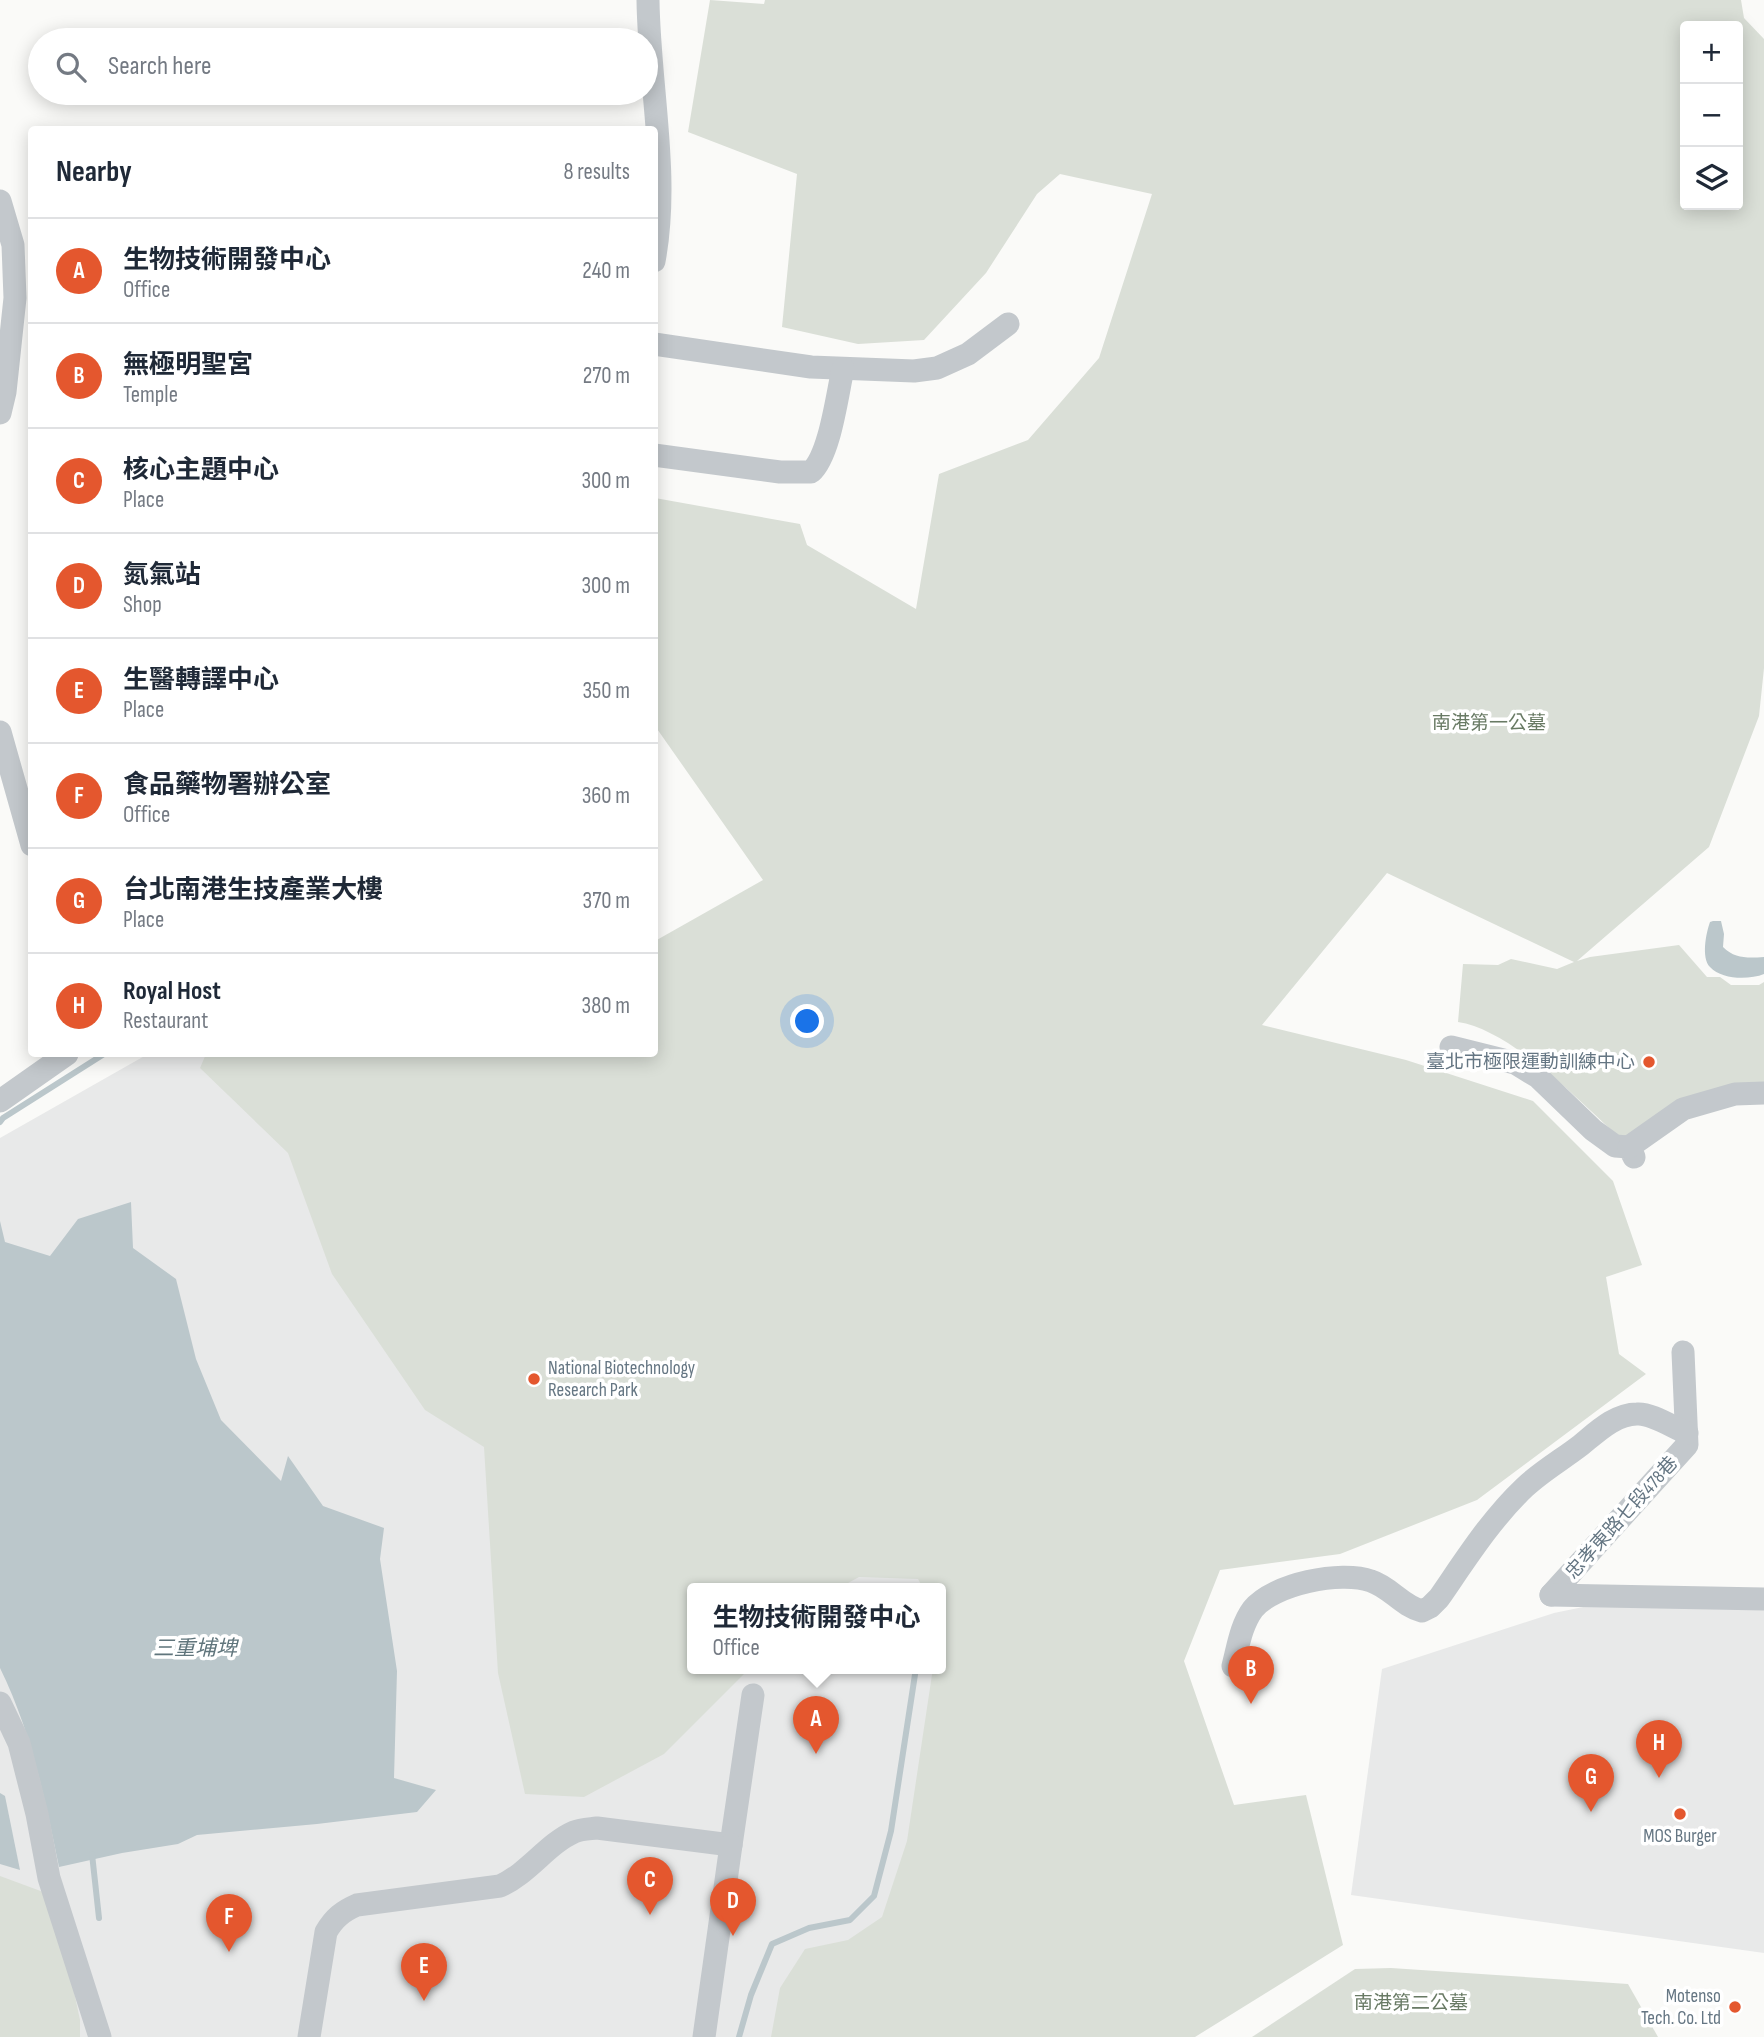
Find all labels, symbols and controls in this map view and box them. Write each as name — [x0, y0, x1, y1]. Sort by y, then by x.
map controls — [1680, 21, 1743, 210]
button: + — [1680, 21, 1743, 84]
search box — [28, 28, 658, 105]
icon: search — [52, 48, 90, 86]
text: Search here — [108, 51, 211, 82]
button: − — [1680, 84, 1743, 147]
button: layers — [1680, 147, 1743, 210]
text: Nearby — [56, 154, 132, 190]
text: 8 results — [564, 158, 630, 186]
text: 生物技術開發中心 — [123, 245, 331, 276]
text: A — [74, 257, 84, 285]
text: 240 m — [582, 257, 630, 285]
text: Office — [123, 276, 170, 304]
text: 無極明聖宮 — [123, 350, 253, 381]
text: B — [74, 362, 84, 390]
text: 270 m — [583, 362, 630, 390]
text: Temple — [123, 381, 178, 409]
text: 核心主題中心 — [123, 455, 279, 486]
text: C — [73, 467, 85, 495]
text: 300 m — [581, 467, 630, 495]
text: Place — [123, 486, 164, 514]
text: 氮氣站 — [123, 560, 201, 591]
text: D — [73, 572, 85, 600]
text: 300 m — [581, 572, 630, 600]
text: Shop — [123, 591, 162, 619]
text: 生醫轉譯中心 — [123, 665, 279, 696]
text: E — [74, 677, 84, 705]
text: 350 m — [582, 677, 630, 705]
text: Place — [123, 696, 164, 724]
park label: 南港第一公墓 — [1432, 712, 1546, 735]
text: 食品藥物署辦公室 — [123, 770, 331, 801]
text: F — [74, 782, 84, 810]
text: 360 m — [582, 782, 630, 810]
text: Office — [123, 801, 170, 829]
text: 台北南港生技產業大樓 — [123, 875, 383, 906]
text: G — [73, 887, 85, 915]
text: 370 m — [583, 887, 630, 915]
text: Place — [123, 906, 164, 934]
text: Royal Host — [123, 976, 221, 1007]
text: H — [73, 992, 85, 1020]
text: 380 m — [582, 992, 630, 1020]
your location — [790, 1004, 824, 1038]
text: Restaurant — [123, 1007, 208, 1035]
place label: 臺北市極限運動訓練中心 — [1426, 1051, 1635, 1074]
marker: 臺北市極限運動訓練中心 — [1641, 1054, 1657, 1070]
place label: National Biotechnology Research Park — [548, 1357, 696, 1402]
marker: National Biotechnology Research Park — [526, 1371, 542, 1387]
street label: 忠孝東路七段478巷 — [1561, 1452, 1683, 1584]
popup — [687, 1583, 946, 1674]
text: 生物技術開發中心 — [712, 1603, 921, 1634]
text: Office — [712, 1634, 760, 1662]
water label: 三重埔埤 — [153, 1636, 240, 1661]
pin: B — [1228, 1646, 1274, 1704]
pin: A — [793, 1696, 839, 1754]
pin: H — [1636, 1720, 1682, 1778]
pin: G — [1568, 1754, 1614, 1812]
marker: MOS Burger — [1672, 1806, 1688, 1822]
place label: MOS Burger — [1643, 1825, 1717, 1848]
pin: C — [627, 1857, 673, 1915]
pin: D — [710, 1878, 756, 1936]
pin: F — [206, 1894, 252, 1952]
pin: E — [401, 1943, 447, 2001]
place label: Motenso Tech. Co. Ltd — [1641, 1985, 1721, 2030]
park label: 南港第二公墓 — [1354, 1992, 1468, 2015]
marker: Motenso Tech. Co. Ltd — [1727, 1999, 1743, 2015]

